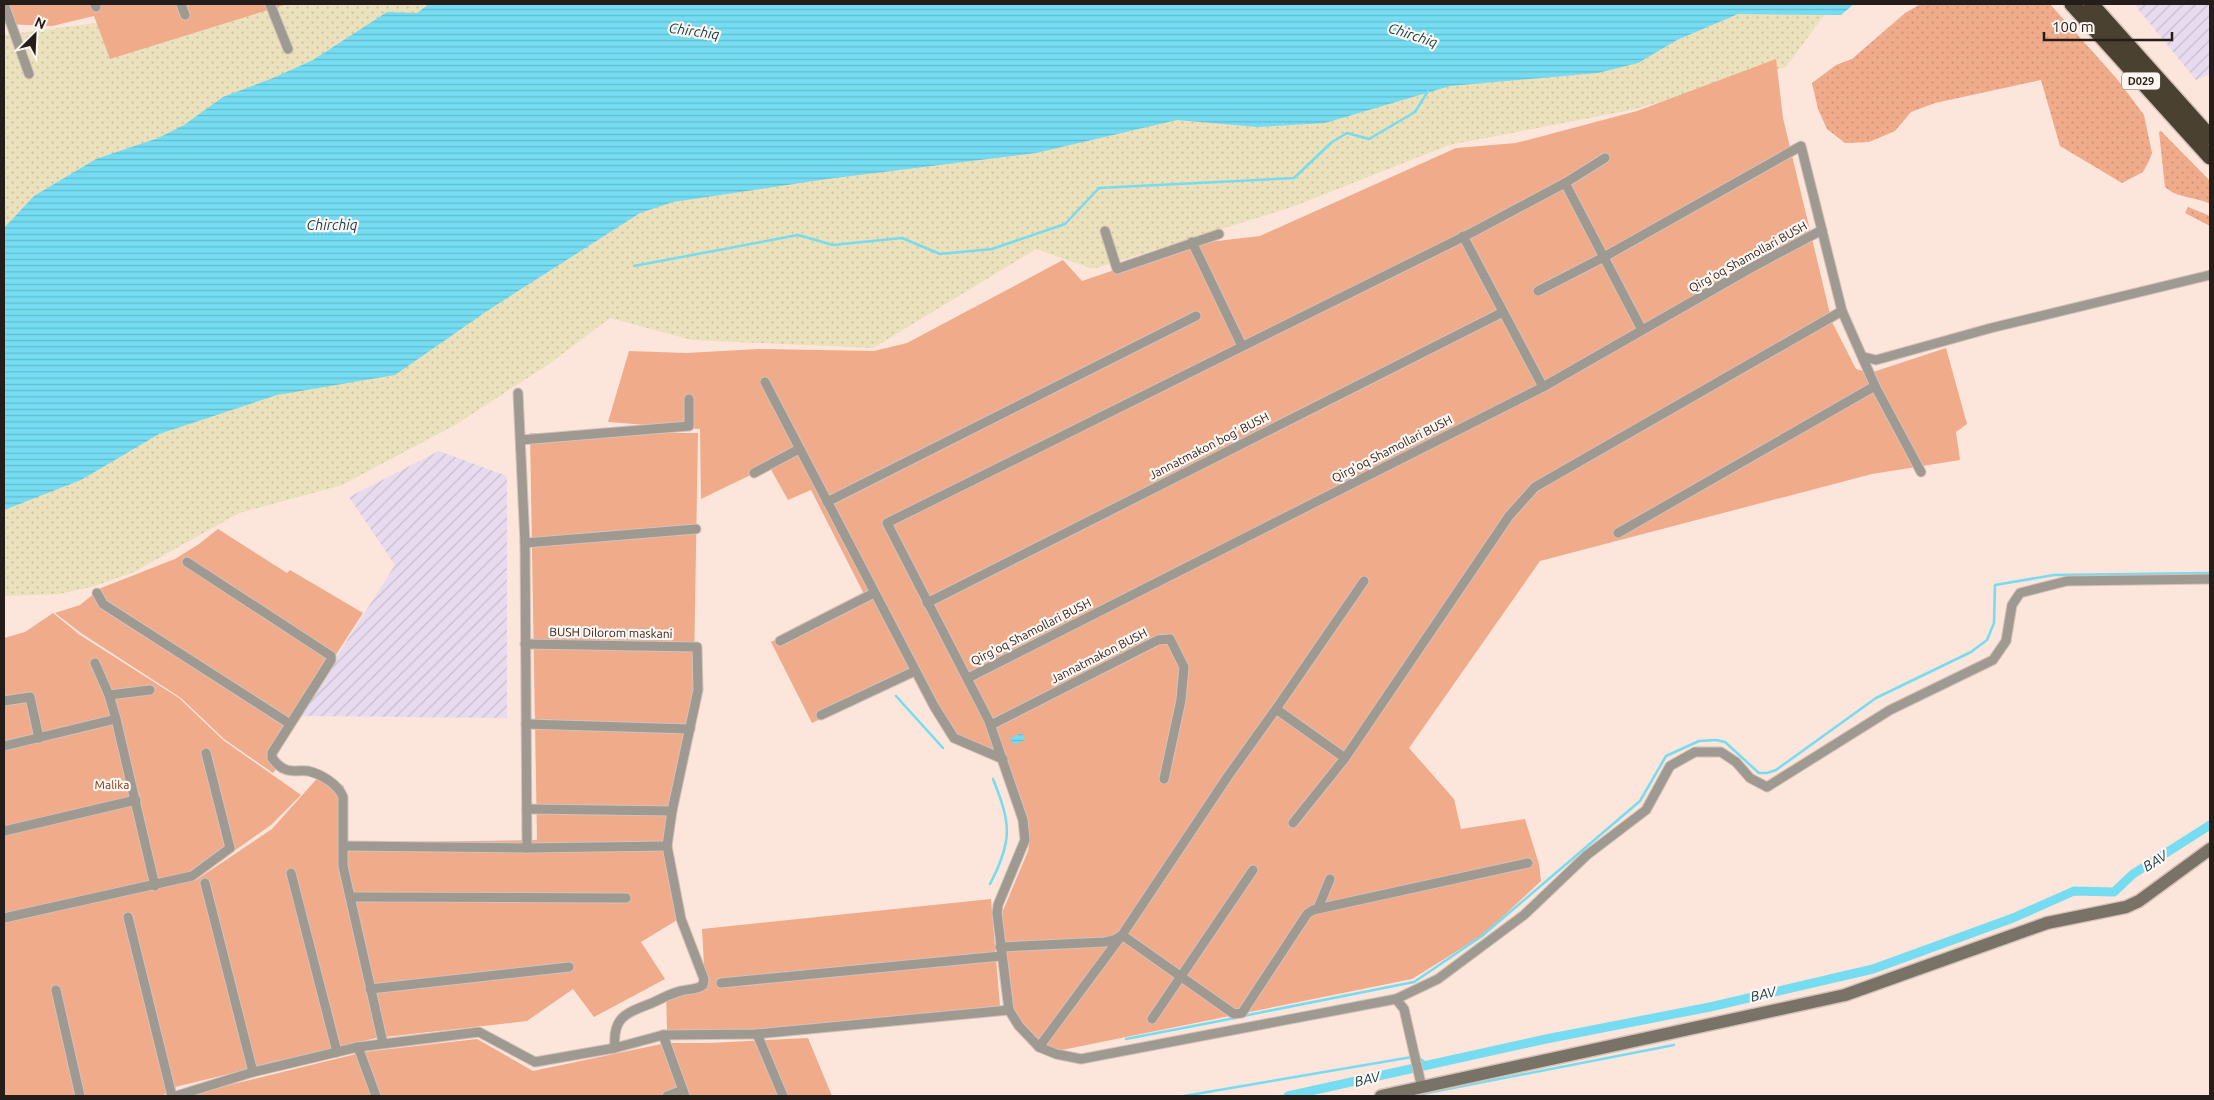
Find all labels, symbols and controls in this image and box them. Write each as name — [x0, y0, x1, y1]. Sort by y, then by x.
north arrow — [10, 10, 60, 60]
scale bar — [2044, 10, 2172, 42]
text: N — [32, 14, 48, 33]
text: 100 m — [2052, 18, 2094, 35]
water label: Chirchiq — [668, 20, 721, 43]
water label: Chirchiq — [1386, 20, 1440, 51]
road number: D029 — [2122, 72, 2160, 90]
water label: Chirchiq — [307, 217, 358, 233]
street label: Qirg'oq Shamollari BUSH — [1686, 219, 1809, 295]
street label: Jannatmakon bog' BUSH — [1147, 410, 1271, 481]
street label: Qirg'oq Shamollari BUSH — [1329, 413, 1454, 485]
street label: Qirg'oq Shamollari BUSH — [968, 596, 1093, 668]
street label: BUSH Dilorom maskani — [549, 625, 673, 640]
street label: Jannatmakon BUSH — [1049, 626, 1149, 685]
park label: Malika — [95, 778, 129, 791]
water label: BAV — [2140, 847, 2171, 875]
water label: BAV — [1749, 983, 1779, 1005]
water label: BAV — [1353, 1068, 1383, 1090]

